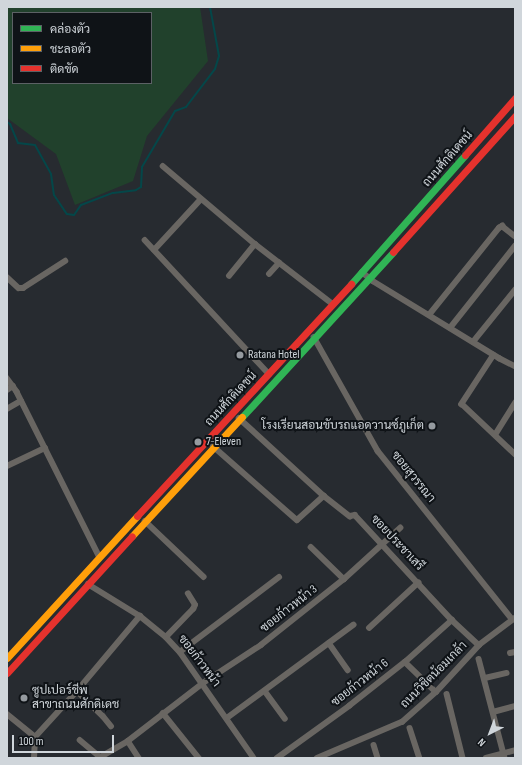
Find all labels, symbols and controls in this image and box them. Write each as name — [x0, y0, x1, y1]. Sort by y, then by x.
legend — [12, 12, 152, 84]
text: คล่องตัว — [50, 22, 90, 37]
text: ชะลอตัว — [50, 42, 91, 57]
text: ติดขัด — [50, 62, 79, 77]
street label: ถนนศักดิเดชน์ — [420, 128, 476, 190]
place label: Ratana Hotel — [248, 348, 300, 362]
marker: Ratana Hotel — [235, 350, 245, 360]
street label: ถนนศักดิเดชน์ — [202, 369, 260, 429]
place label: โรงเรียนสอนขับรถแอดวานซ์ภูเก็ต — [261, 419, 424, 433]
marker: โรงเรียนสอนขับรถแอดวานซ์ภูเก็ต — [427, 421, 437, 431]
place label: 7-Eleven — [206, 435, 241, 449]
marker: 7-Eleven — [193, 437, 203, 447]
street label: ซอยสุวรรณา — [388, 448, 438, 506]
street label: ซอยประชาเสรี — [368, 512, 426, 574]
street label: ซอยก้าวหน้า 3 — [258, 582, 320, 636]
street label: ซอยก้าวหน้า — [175, 632, 223, 690]
street label: ถนนวิชิตน้อมเกล้า — [398, 639, 470, 711]
street label: ซอยก้าวหน้า 6 — [329, 656, 391, 710]
place label: ซูปเปอร์ชีพ สาขาถนนศักดิเดช — [32, 684, 119, 712]
marker: ซูปเปอร์ชีพ สาขาถนนศักดิเดช — [19, 693, 29, 703]
north arrow — [470, 713, 510, 753]
scale bar — [14, 727, 116, 753]
text: 100 m — [19, 734, 44, 749]
text: N — [475, 735, 488, 749]

